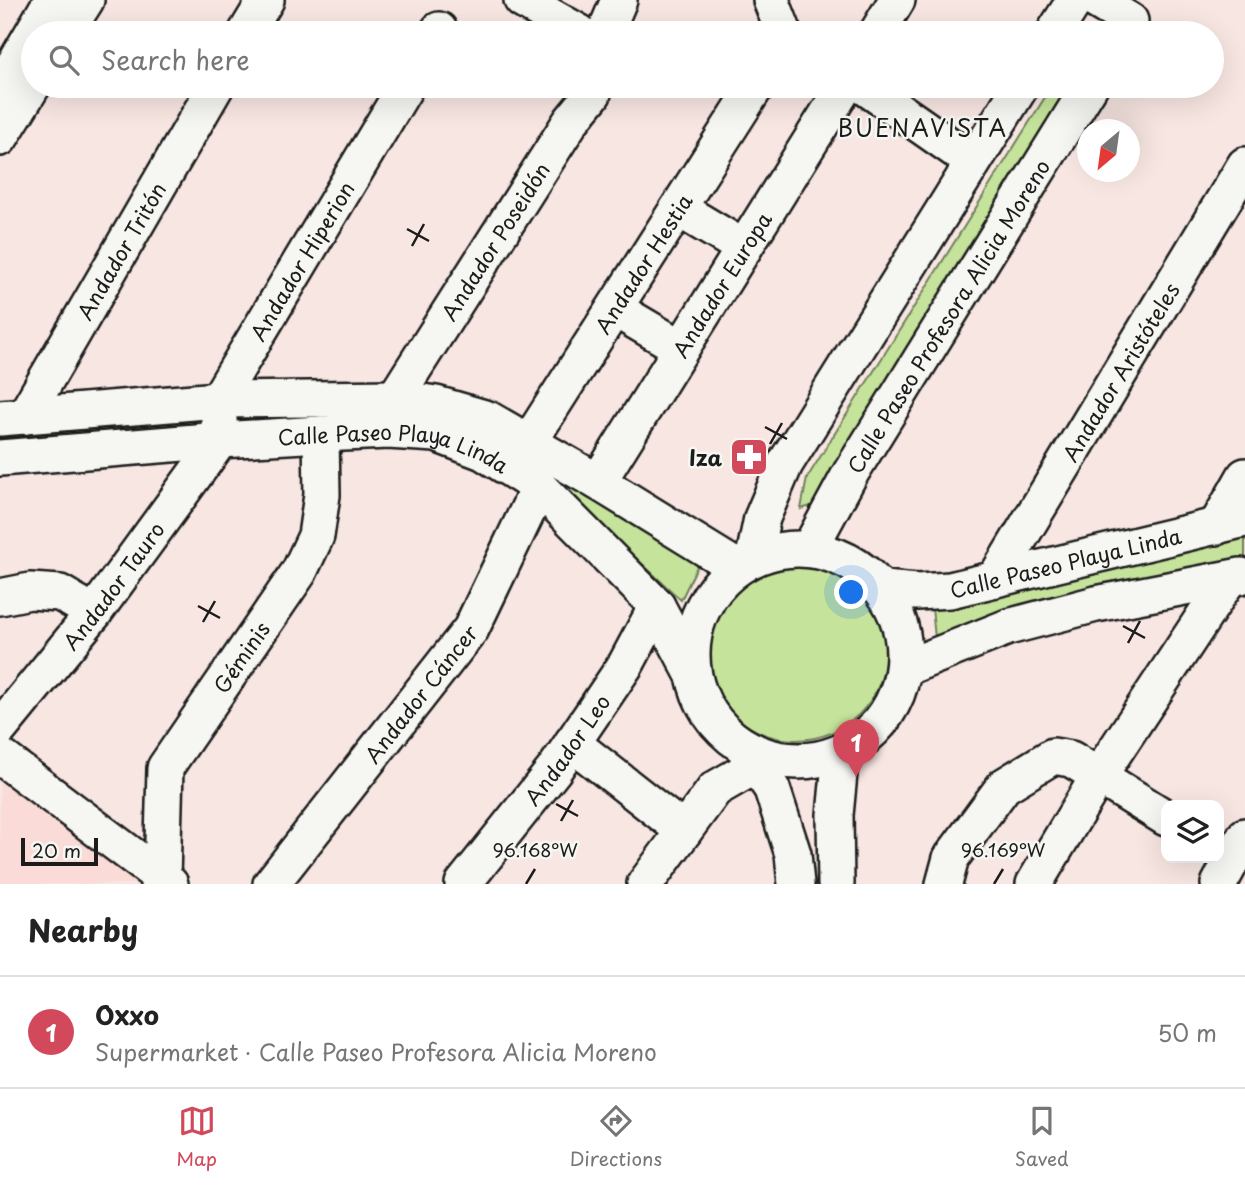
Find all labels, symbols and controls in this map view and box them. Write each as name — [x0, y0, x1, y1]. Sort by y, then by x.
search box — [21, 21, 1224, 98]
text: Search here — [101, 40, 250, 79]
icon: search — [45, 41, 83, 79]
district label: BUENAVISTA — [838, 110, 1008, 145]
north arrow — [1077, 119, 1140, 182]
street label: Calle Paseo Profesora Alicia Moreno — [838, 153, 1057, 479]
street label: Andador Poseidón — [432, 156, 557, 326]
street label: Andador Hiperion — [241, 175, 362, 346]
street label: Andador Tritón — [68, 176, 173, 326]
street label: Andador Hestia — [586, 187, 700, 340]
street label: Andador Europa — [664, 205, 779, 363]
street label: Andador Aristóteles — [1054, 276, 1186, 467]
street label: Calle Paseo Playa Linda — [277, 415, 515, 481]
pharmacy icon: Iza — [728, 436, 770, 478]
place label: Iza — [689, 441, 722, 473]
street label: Andador Tauro — [54, 515, 172, 656]
street label: Calle Paseo Playa Linda — [947, 519, 1185, 605]
your location — [834, 575, 868, 609]
street label: Géminis — [205, 615, 277, 699]
street label: Andador Cáncer — [356, 618, 485, 769]
street label: Andador Leo — [516, 687, 617, 812]
pin: 1 — [833, 719, 879, 777]
map controls — [1161, 800, 1224, 863]
button: layers — [1161, 800, 1224, 863]
scale bar — [21, 835, 98, 867]
text: 20 m — [32, 836, 81, 864]
text: 96.168°W — [492, 836, 578, 863]
text: 96.169°W — [961, 836, 1046, 863]
text: Nearby — [28, 907, 138, 952]
text: Oxxo — [95, 995, 159, 1034]
text: 1 — [46, 1015, 57, 1050]
text: 50 m — [1157, 1015, 1217, 1050]
text: Supermarket · Calle Paseo Profesora Alicia Moreno — [95, 1034, 657, 1069]
tab: Map — [176, 1102, 217, 1172]
tab: Directions — [570, 1102, 662, 1172]
tab: Saved — [1015, 1102, 1069, 1172]

